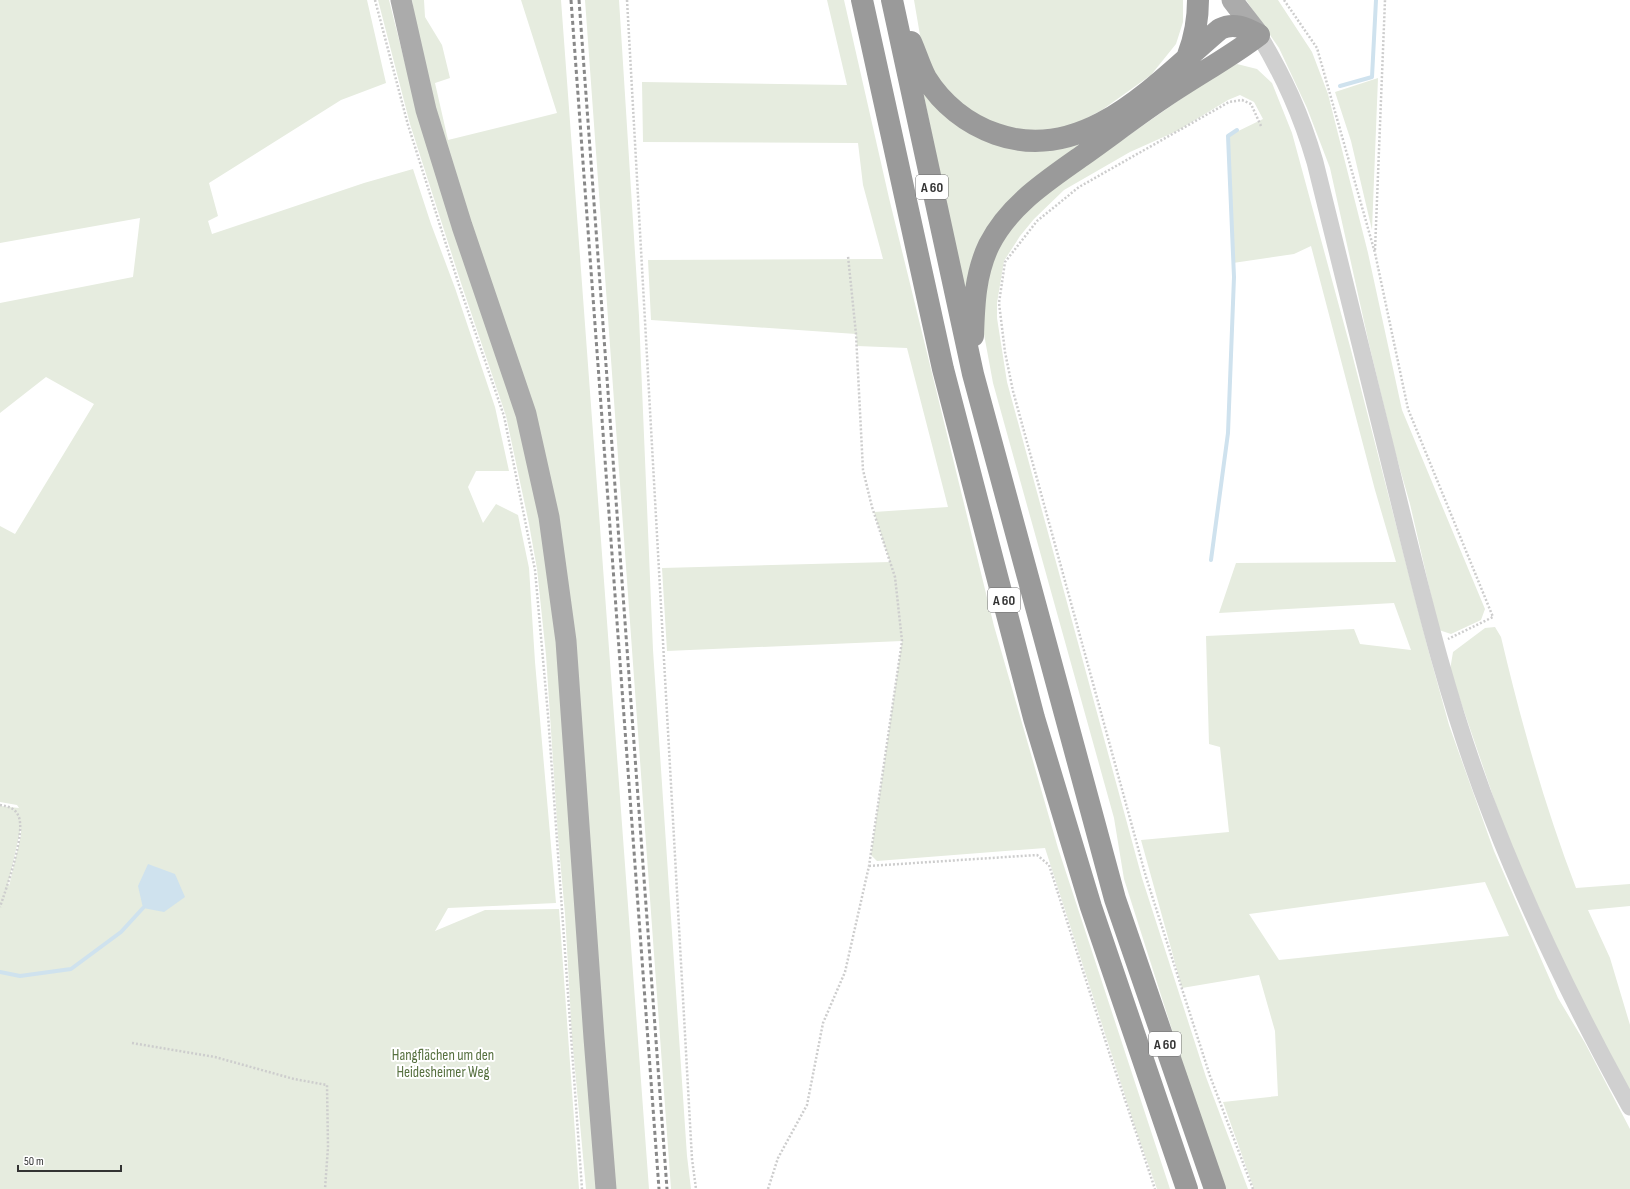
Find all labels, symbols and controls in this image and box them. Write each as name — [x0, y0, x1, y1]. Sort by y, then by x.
road number: A 60 — [916, 175, 948, 199]
road number: A 60 — [988, 588, 1020, 612]
road number: A 60 — [1149, 1032, 1181, 1056]
park label: Hangflächen um den Heidesheimer Weg — [392, 1046, 494, 1082]
scale bar — [18, 1147, 121, 1173]
text: 50 m — [24, 1154, 44, 1169]

